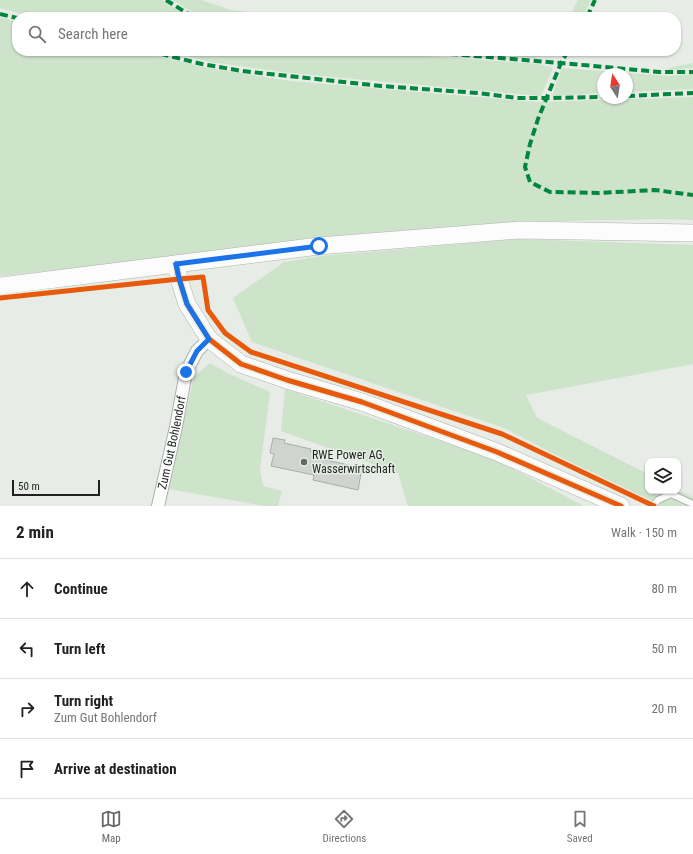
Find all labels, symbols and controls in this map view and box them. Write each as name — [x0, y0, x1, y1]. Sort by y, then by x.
search box — [12, 12, 681, 56]
icon: search — [26, 23, 48, 45]
text: Search here — [58, 25, 128, 43]
north arrow — [597, 68, 633, 104]
route start — [310, 237, 328, 255]
route end — [177, 363, 195, 381]
street label: Zum Gut Bohlendorf — [155, 395, 189, 491]
place label: RWE Power AG, Wasserwirtschaft — [312, 448, 395, 476]
marker: RWE Power AG, Wasserwirtschaft — [299, 457, 309, 467]
map controls — [645, 458, 681, 494]
button: layers — [645, 458, 681, 494]
scale bar — [12, 478, 100, 497]
text: 50 m — [18, 480, 40, 493]
text: 2 min — [16, 522, 54, 542]
text: Walk · 150 m — [611, 525, 677, 540]
icon: ahead — [16, 578, 38, 600]
text: Continue — [54, 580, 108, 598]
text: 80 m — [651, 581, 677, 596]
icon: left — [16, 638, 38, 660]
text: Turn left — [54, 640, 105, 658]
text: 50 m — [651, 641, 677, 656]
text: Turn right — [54, 692, 113, 710]
icon: right — [16, 698, 38, 720]
text: 20 m — [651, 701, 677, 716]
text: Zum Gut Bohlendorf — [54, 710, 157, 725]
icon: arrive — [16, 758, 38, 780]
text: Arrive at destination — [54, 760, 177, 778]
tab: Map — [100, 808, 122, 845]
tab: Directions — [322, 808, 366, 845]
tab: Saved — [567, 808, 593, 845]

